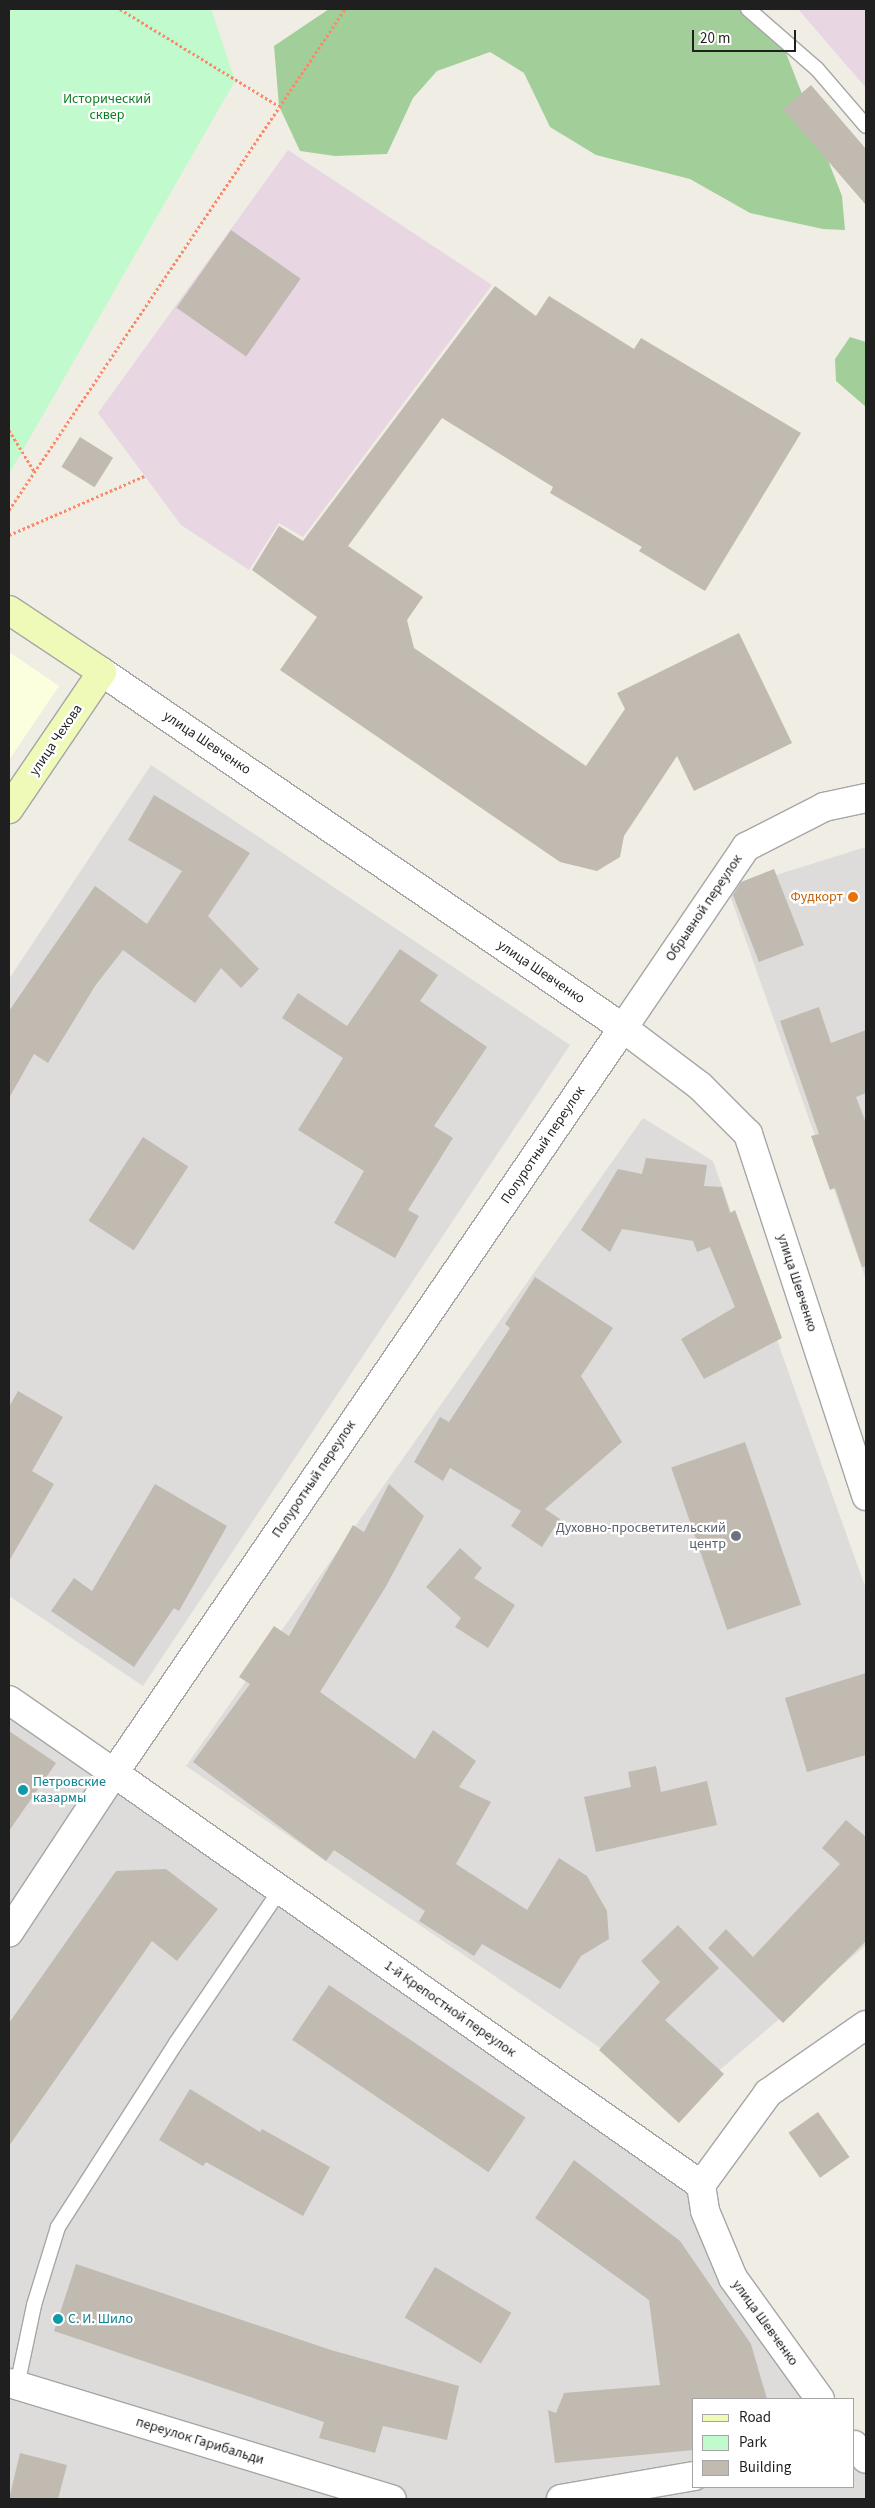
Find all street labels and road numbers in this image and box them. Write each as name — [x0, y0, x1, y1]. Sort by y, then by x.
street label: улица Чехова — [26, 701, 86, 779]
street label: улица Шевченко — [160, 708, 254, 778]
street label: Обрывной переулок — [662, 851, 746, 965]
street label: улица Шевченко — [494, 937, 588, 1007]
street label: Полуротный переулок — [497, 1083, 589, 1207]
street label: улица Шевченко — [773, 1232, 821, 1334]
street label: Полуротный переулок — [268, 1417, 360, 1541]
street label: 1-й Крепостной переулок — [381, 1957, 519, 2061]
street label: улица Шевченко — [728, 2277, 802, 2369]
street label: переулок Гарибальди — [134, 2413, 266, 2469]

